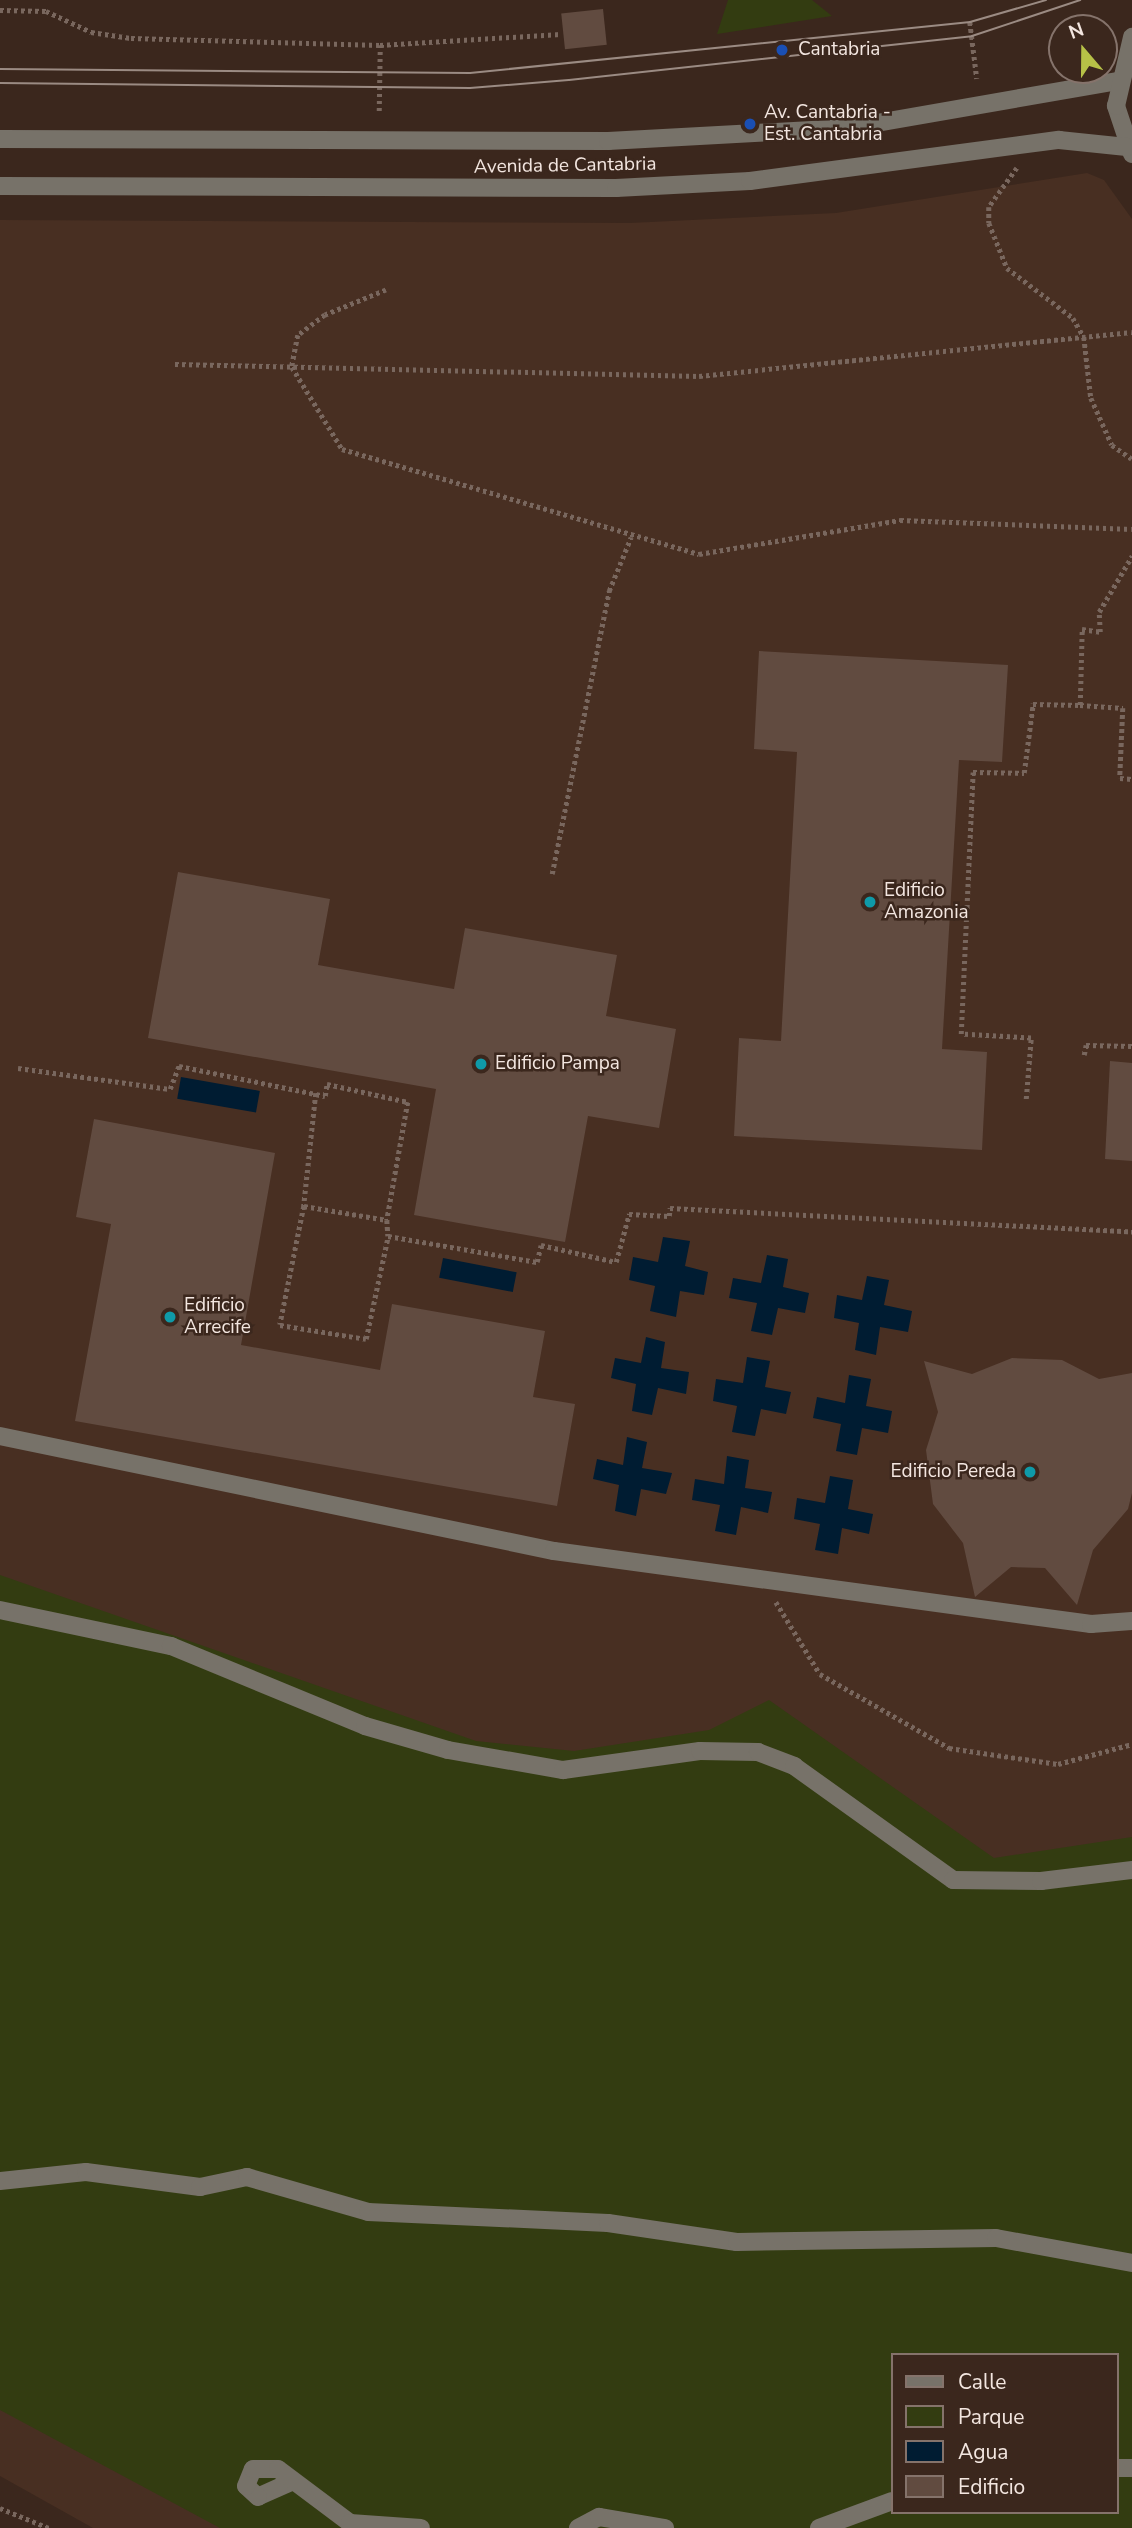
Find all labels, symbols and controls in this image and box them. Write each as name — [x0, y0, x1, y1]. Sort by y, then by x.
north arrow — [1048, 14, 1118, 84]
text: N — [1065, 16, 1088, 46]
place label: Cantabria — [798, 39, 880, 61]
marker: Cantabria — [772, 40, 792, 60]
place label: Av. Cantabria - Est. Cantabria — [764, 102, 891, 146]
marker: Av. Cantabria - Est. Cantabria — [742, 116, 758, 132]
street label: Avenida de Cantabria — [473, 153, 657, 179]
place label: Edificio Amazonia — [884, 880, 969, 924]
marker: Edificio Amazonia — [862, 894, 878, 910]
place label: Edificio Pampa — [495, 1053, 620, 1075]
marker: Edificio Pampa — [473, 1056, 489, 1072]
place label: Edificio Arrecife — [184, 1295, 251, 1339]
marker: Edificio Arrecife — [162, 1309, 178, 1325]
place label: Edificio Pereda — [891, 1461, 1016, 1483]
marker: Edificio Pereda — [1022, 1464, 1038, 1480]
legend — [890, 2353, 1118, 2514]
text: Calle — [958, 2368, 1006, 2396]
text: Parque — [958, 2403, 1025, 2431]
text: Agua — [958, 2438, 1008, 2466]
text: Edificio — [958, 2473, 1025, 2501]

